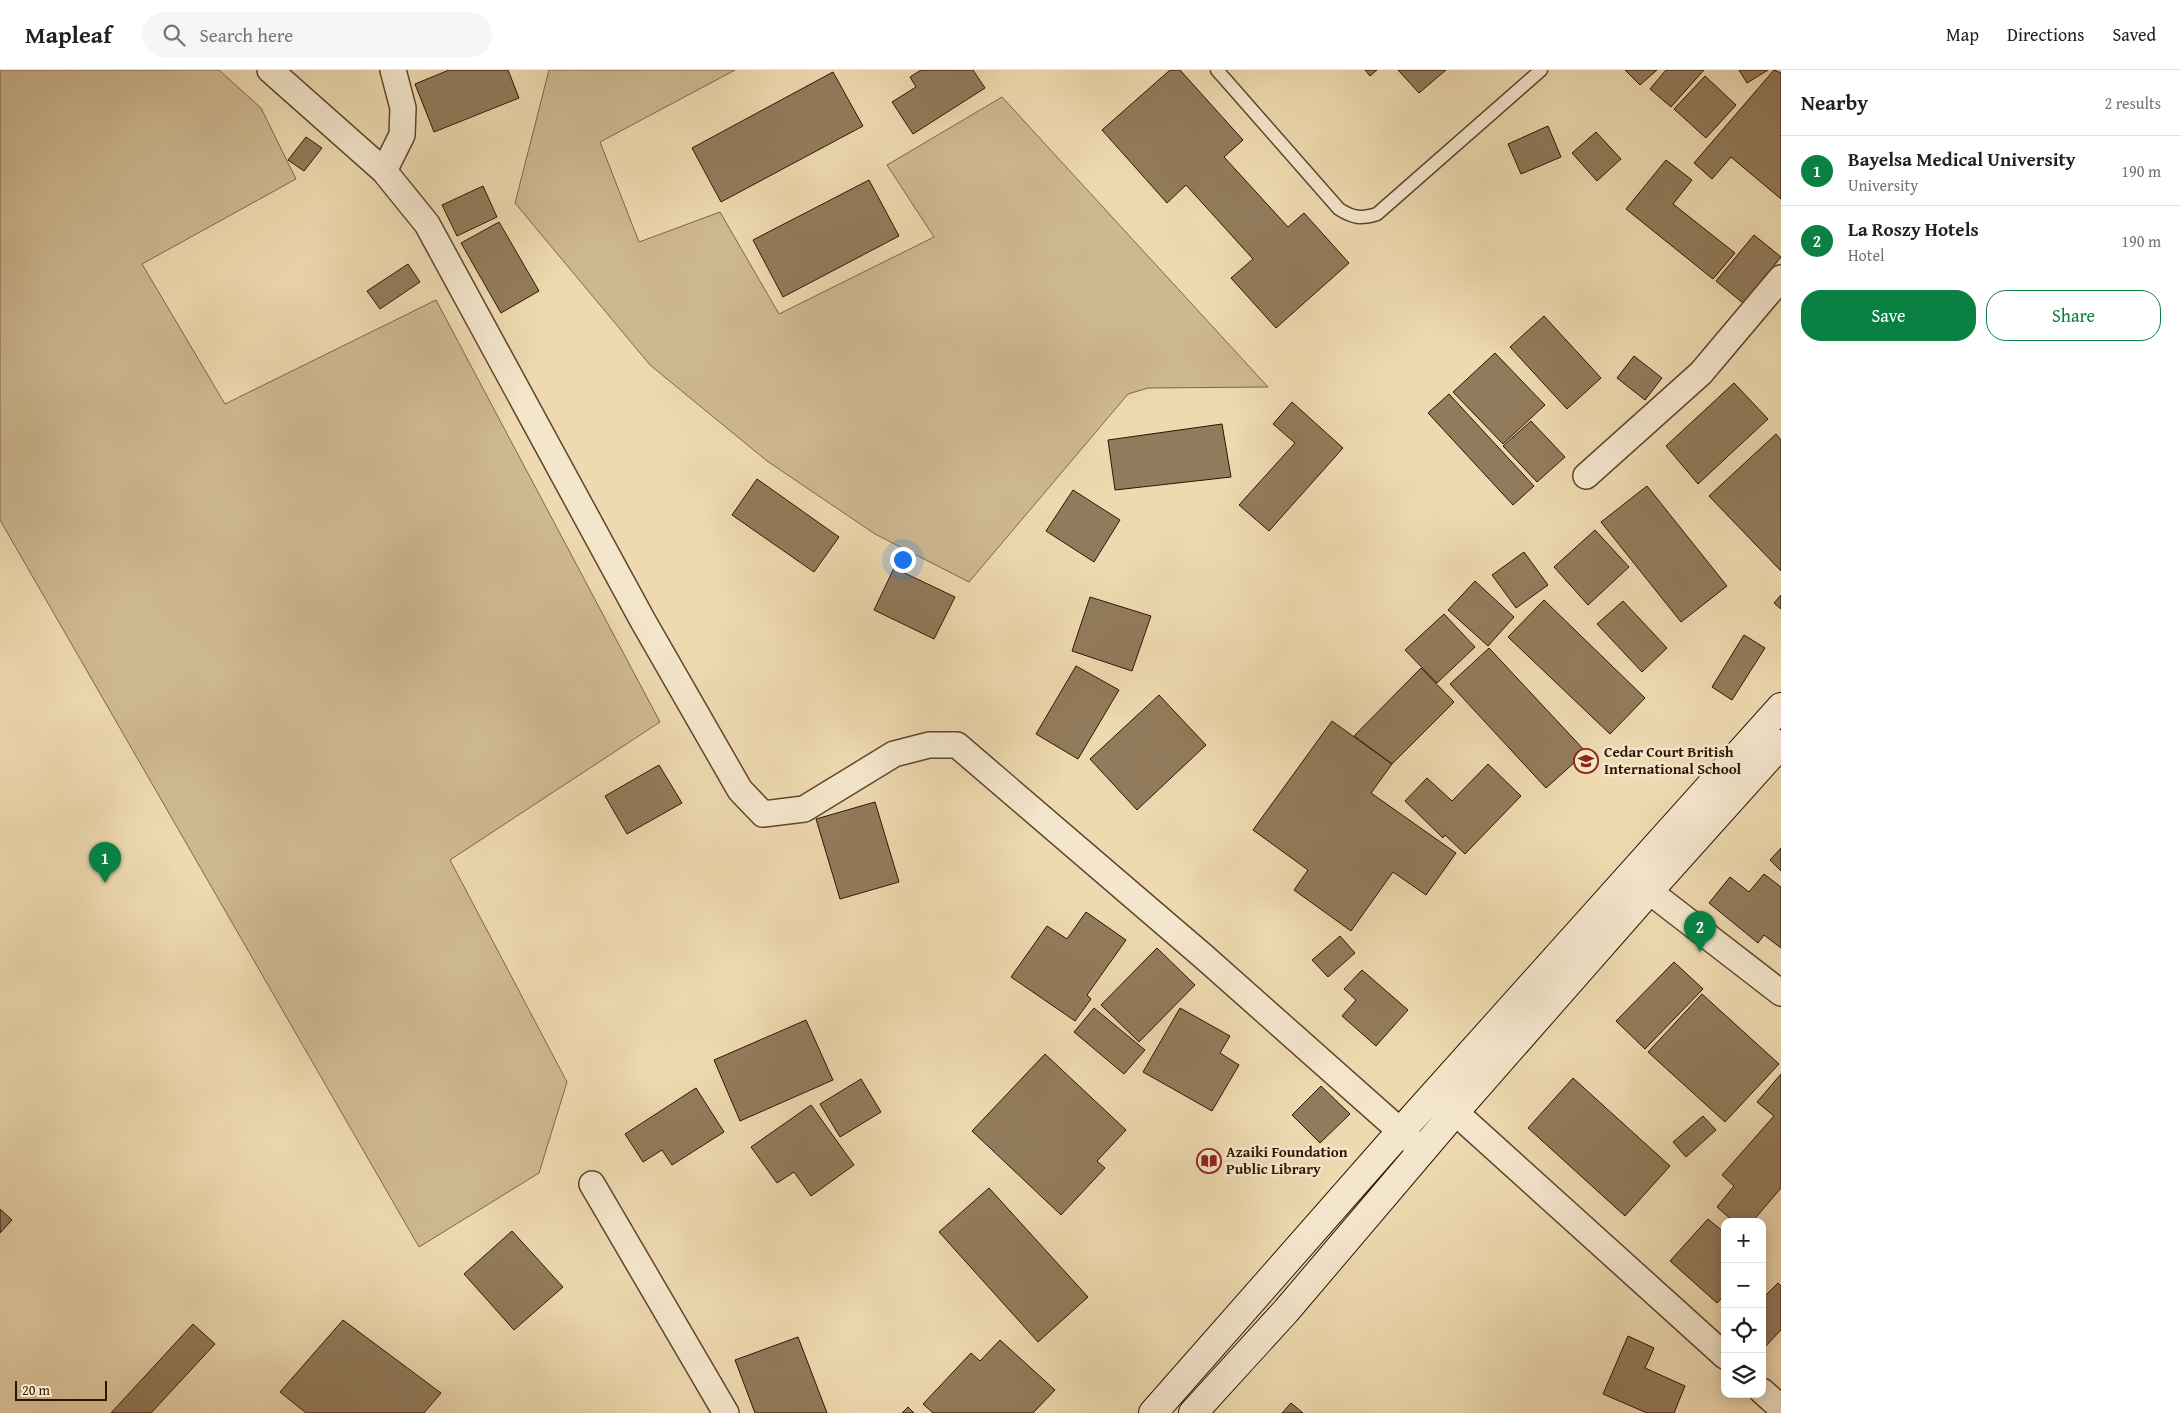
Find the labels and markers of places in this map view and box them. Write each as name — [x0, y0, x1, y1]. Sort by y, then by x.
place label: Cedar Court British International School — [1604, 741, 1742, 779]
school or university icon: Cedar Court British International School — [1573, 748, 1599, 774]
pin: 1 — [89, 842, 121, 883]
pin: 2 — [1684, 911, 1716, 952]
place label: Azaiki Foundation Public Library — [1226, 1141, 1348, 1179]
library icon: Azaiki Foundation Public Library — [1196, 1148, 1222, 1174]

